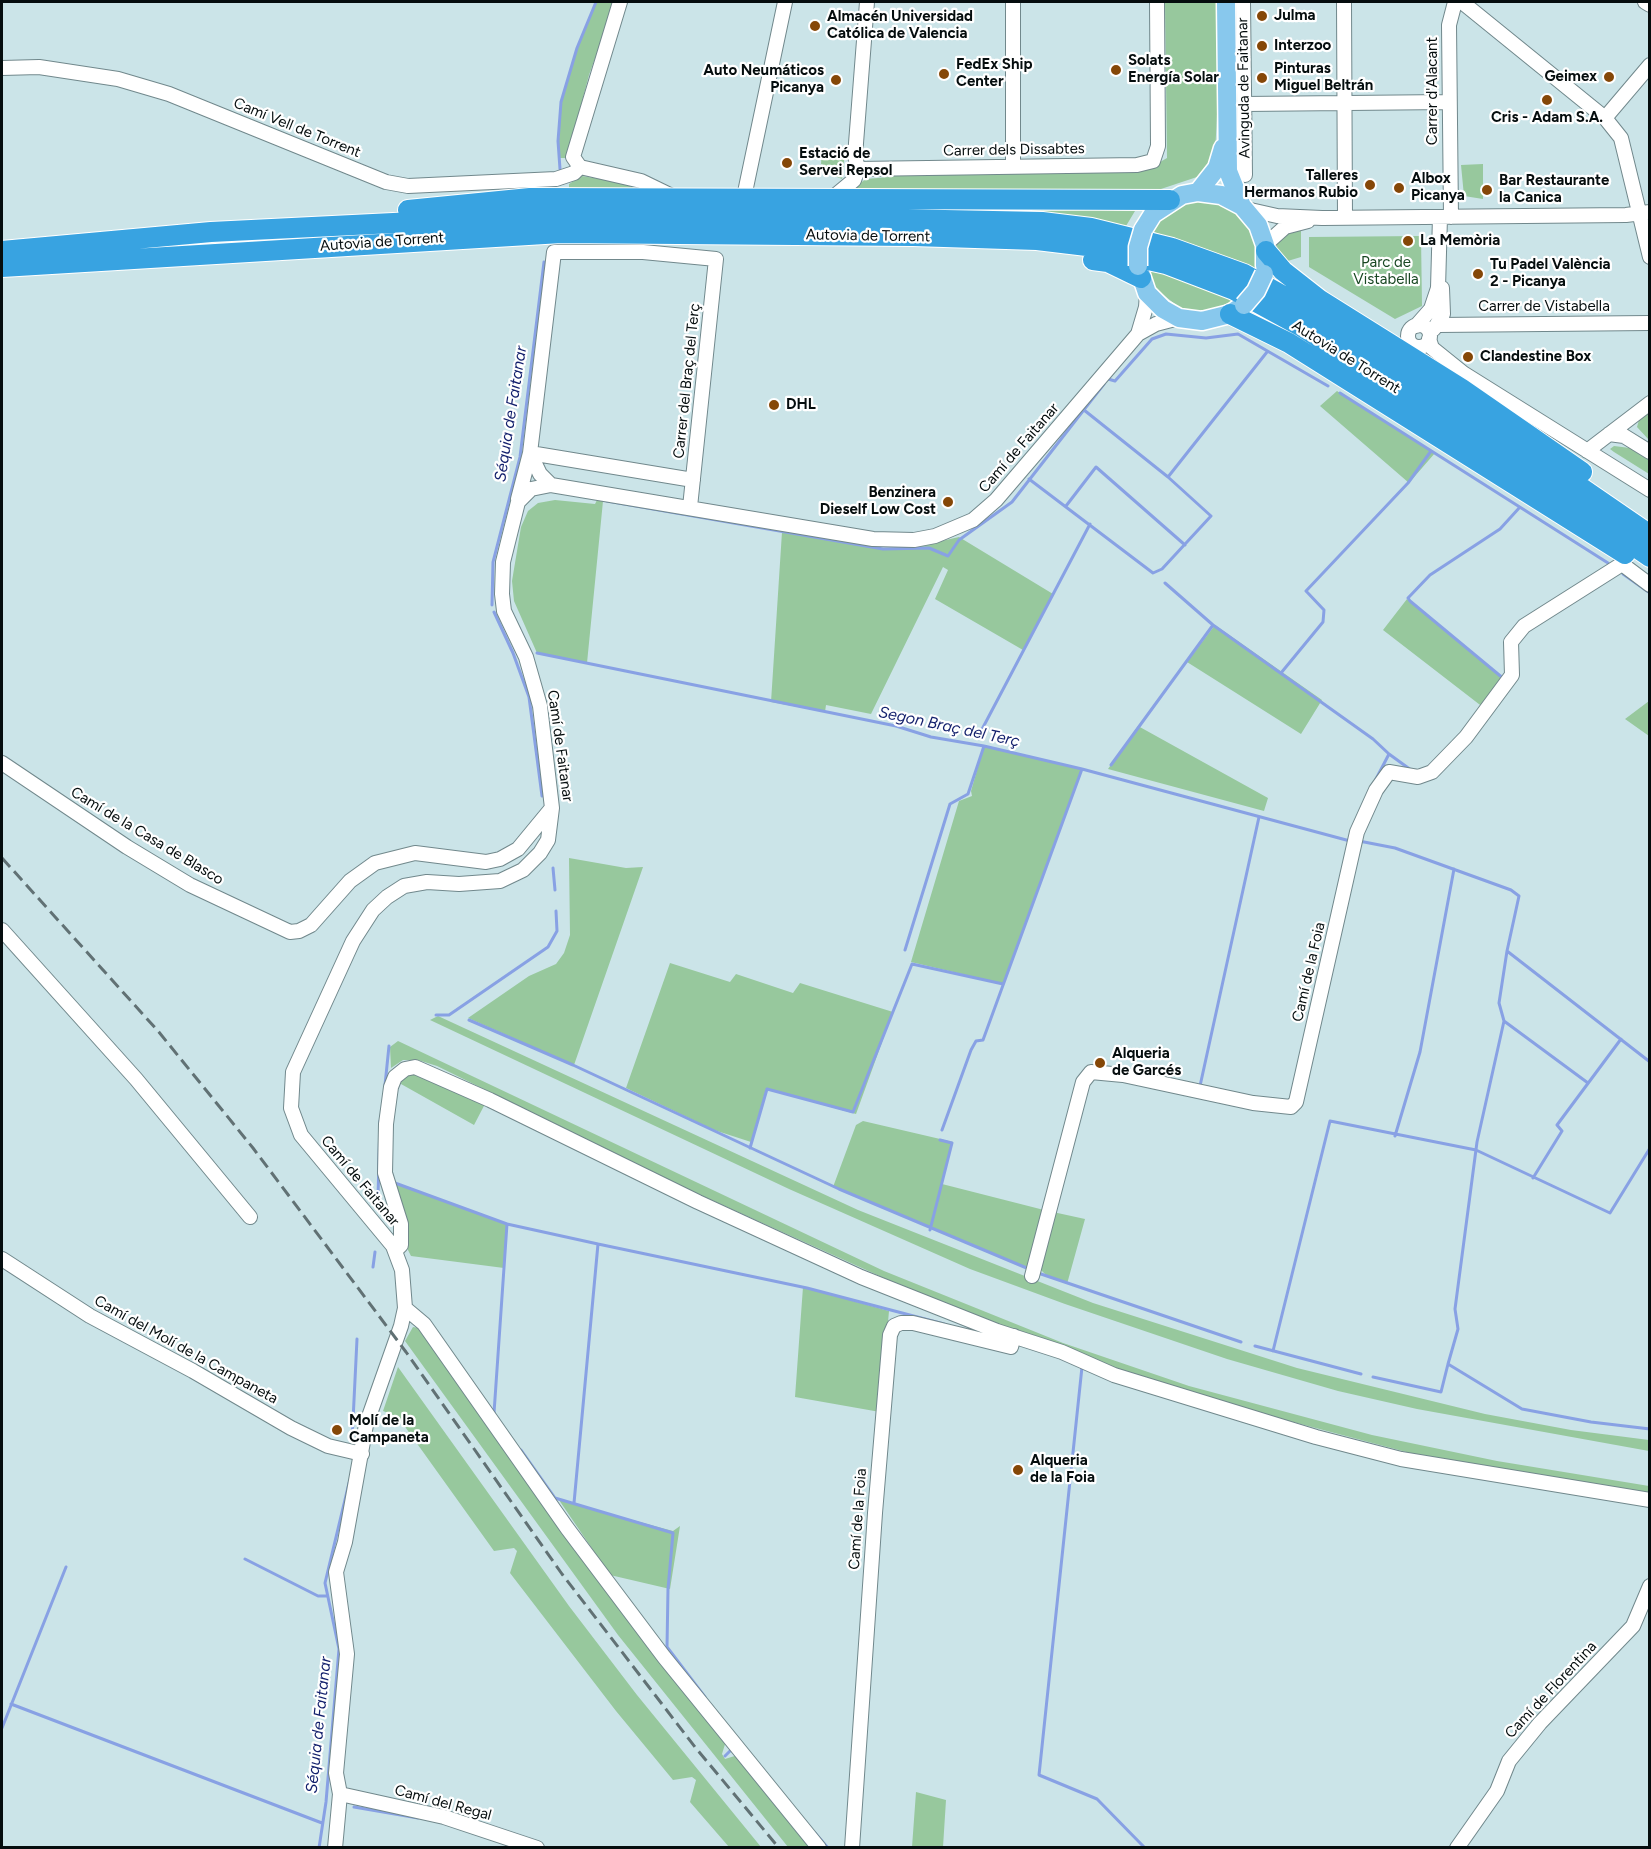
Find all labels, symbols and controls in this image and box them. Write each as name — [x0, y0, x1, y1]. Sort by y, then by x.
place label: Julma — [1274, 7, 1316, 25]
place label: Almacén Universidad Católica de Valencia — [827, 8, 973, 43]
marker: Julma — [1255, 9, 1269, 23]
street label: Avinguda de Faitanar — [1234, 17, 1254, 159]
marker: Almacén Universidad Católica de Valencia — [808, 19, 822, 33]
place label: Interzoo — [1274, 37, 1331, 55]
street label: Carrer d'Alacant — [1424, 37, 1442, 145]
marker: Interzoo — [1255, 39, 1269, 53]
place label: Solats Energía Solar — [1128, 52, 1219, 87]
place label: FedEx Ship Center — [956, 56, 1032, 91]
place label: Pinturas Miguel Beltrán — [1274, 60, 1373, 95]
place label: Auto Neumáticos Picanya — [703, 62, 824, 97]
marker: Solats Energía Solar — [1109, 63, 1123, 77]
marker: FedEx Ship Center — [937, 67, 951, 81]
place label: Geimex — [1544, 68, 1597, 86]
marker: Geimex — [1602, 70, 1616, 84]
marker: Pinturas Miguel Beltrán — [1255, 71, 1269, 85]
marker: Auto Neumáticos Picanya — [829, 73, 843, 87]
marker: Cris - Adam S.A. — [1540, 93, 1554, 107]
street label: Camí Vell de Torrent — [231, 94, 363, 162]
place label: Cris - Adam S.A. — [1491, 109, 1603, 127]
street label: Carrer dels Dissabtes — [943, 140, 1085, 160]
place label: Estació de Servei Repsol — [799, 145, 892, 180]
marker: Estació de Servei Repsol — [780, 156, 794, 170]
place label: Talleres Hermanos Rubio — [1244, 167, 1358, 202]
place label: Albox Picanya — [1411, 170, 1465, 205]
place label: Bar Restaurante la Canica — [1499, 172, 1609, 207]
marker: Talleres Hermanos Rubio — [1363, 178, 1377, 192]
marker: Albox Picanya — [1392, 181, 1406, 195]
marker: Bar Restaurante la Canica — [1480, 183, 1494, 197]
street label: Autovia de Torrent — [806, 226, 930, 246]
street label: Autovia de Torrent — [319, 229, 445, 255]
place label: La Memòria — [1420, 232, 1500, 250]
marker: La Memòria — [1401, 234, 1415, 248]
park label: Parc de Vistabella — [1353, 254, 1419, 289]
place label: Tu Padel València 2 - Picanya — [1490, 256, 1611, 291]
marker: Tu Padel València 2 - Picanya — [1471, 267, 1485, 281]
street label: Carrer de Vistabella — [1478, 298, 1610, 316]
street label: Carrer del Braç del Terç — [670, 302, 704, 460]
street label: Autovia de Torrent — [1288, 316, 1404, 398]
water label: Séquia de Faitanar — [491, 345, 531, 483]
place label: Clandestine Box — [1480, 348, 1591, 366]
marker: Clandestine Box — [1461, 350, 1475, 364]
place label: DHL — [786, 396, 816, 414]
marker: DHL — [767, 398, 781, 412]
street label: Camí de Faitanar — [975, 400, 1063, 496]
place label: Benzinera Dieself Low Cost — [820, 484, 936, 519]
marker: Benzinera Dieself Low Cost — [941, 495, 955, 509]
street label: Camí de Faitanar — [543, 689, 577, 803]
water label: Segon Braç del Terç — [877, 703, 1021, 751]
street label: Camí de la Casa de Blasco — [67, 783, 227, 889]
street label: Camí de la Foia — [1289, 920, 1329, 1024]
place label: Alqueria de Garcés — [1112, 1045, 1181, 1080]
marker: Alqueria de Garcés — [1093, 1056, 1107, 1070]
street label: Camí de Faitanar — [317, 1132, 403, 1230]
street label: Camí del Molí de la Campaneta — [91, 1292, 281, 1408]
place label: Molí de la Campaneta — [349, 1412, 429, 1447]
marker: Molí de la Campaneta — [330, 1423, 344, 1437]
place label: Alqueria de la Foia — [1030, 1452, 1095, 1487]
marker: Alqueria de la Foia — [1011, 1463, 1025, 1477]
street label: Camí de la Foia — [845, 1468, 871, 1570]
street label: Camí de Florentina — [1501, 1638, 1601, 1742]
water label: Séquia de Faitanar — [302, 1656, 336, 1794]
street label: Camí del Regal — [393, 1781, 493, 1825]

